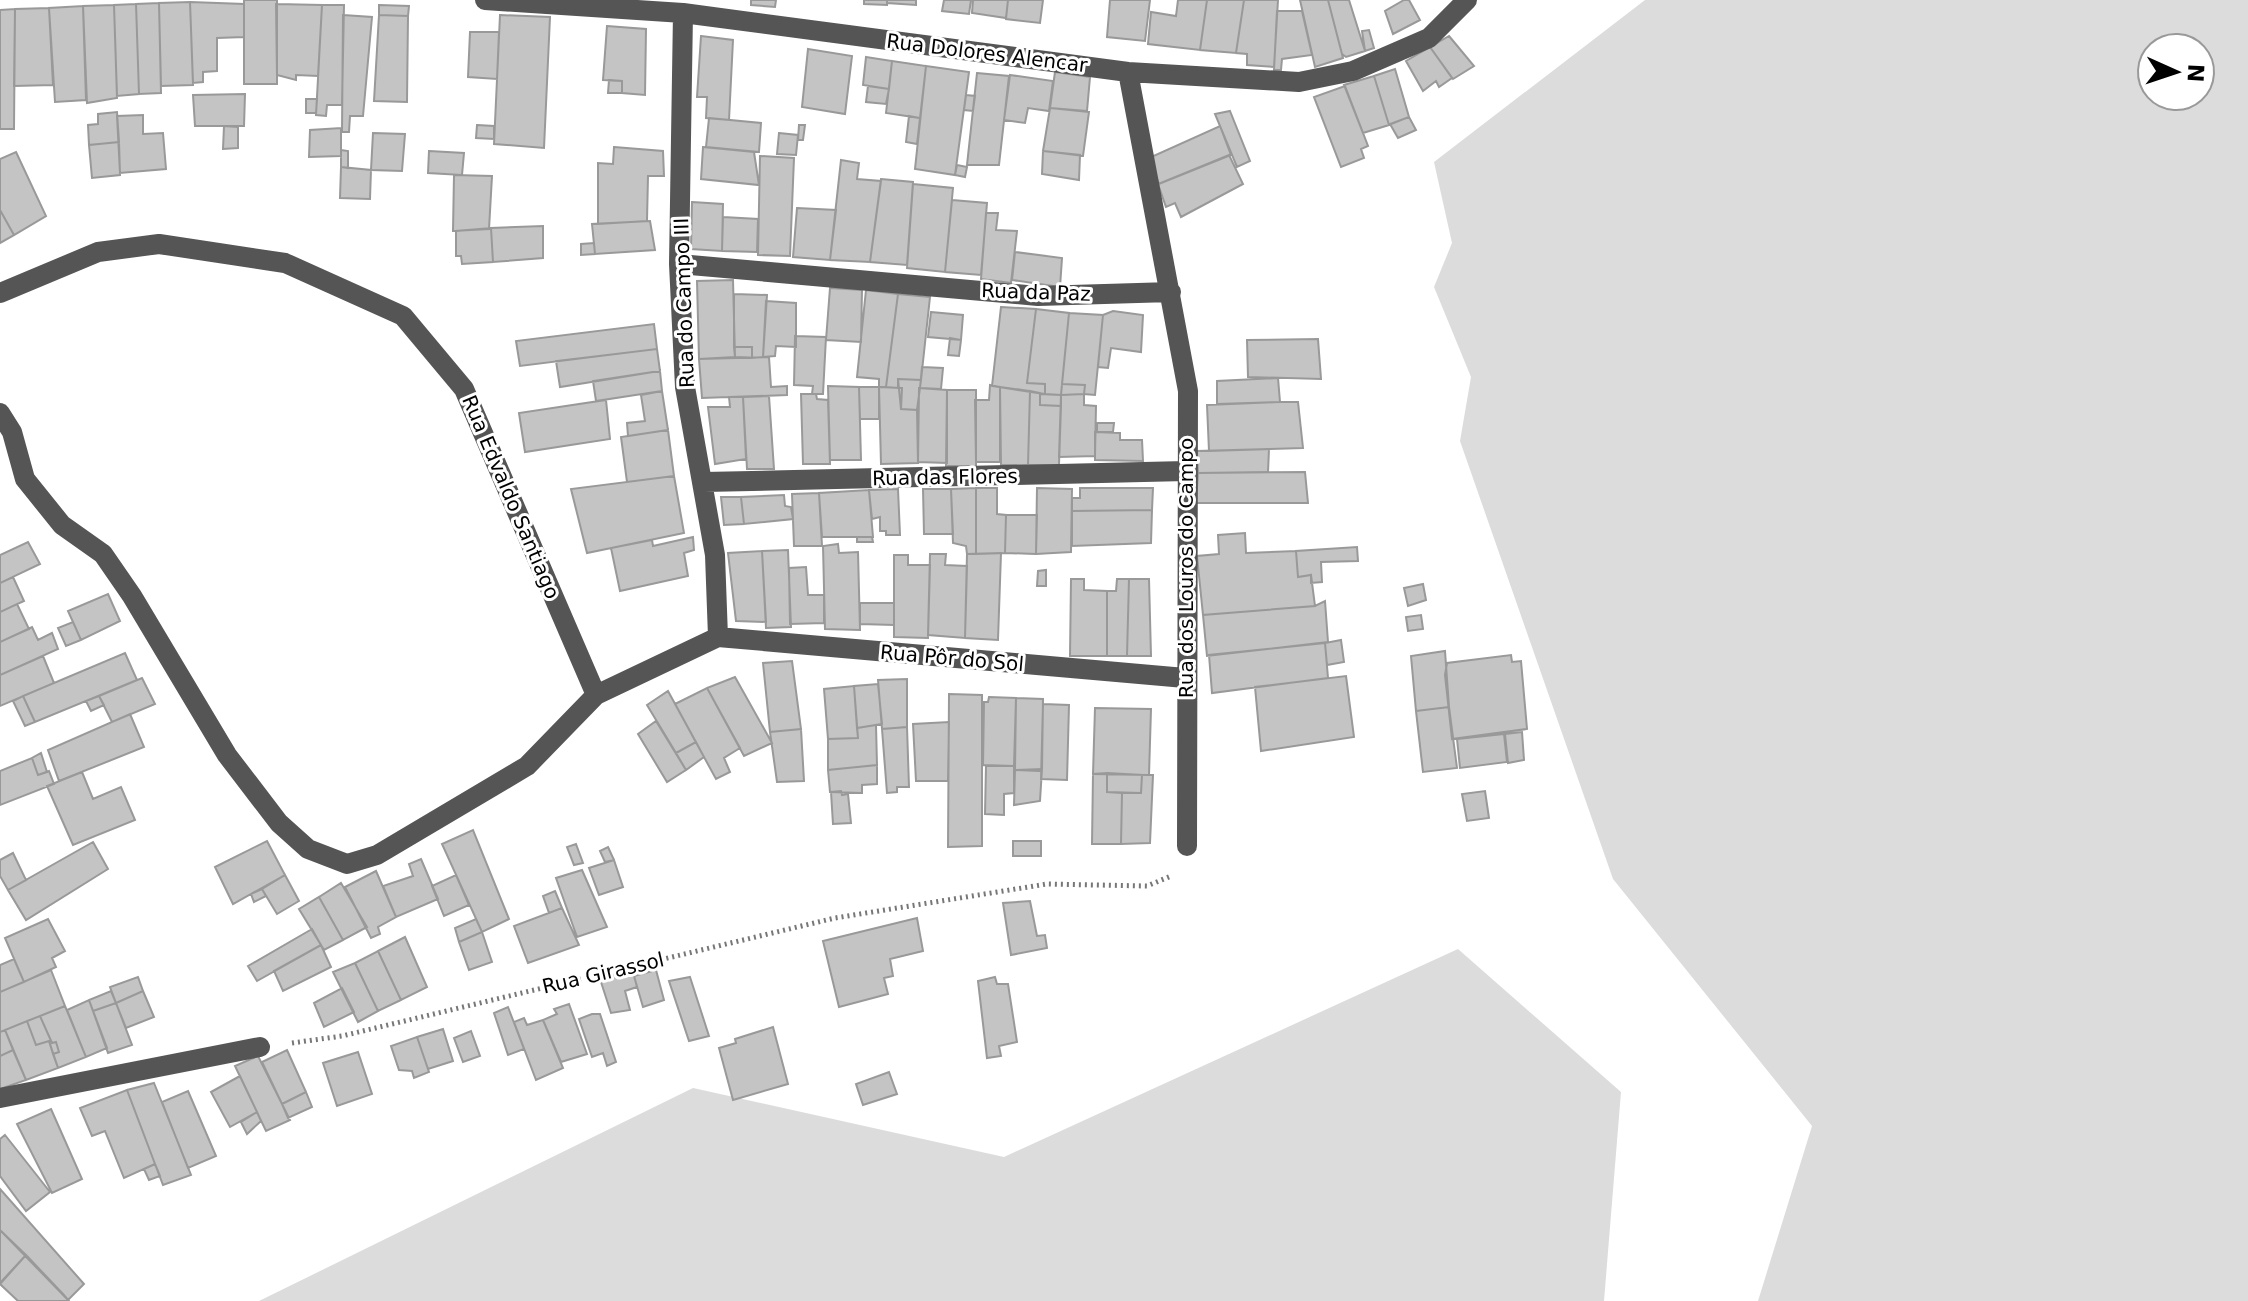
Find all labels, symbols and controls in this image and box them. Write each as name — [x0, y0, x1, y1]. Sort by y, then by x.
street label: Rua Dolores Alencar — [885, 29, 1090, 77]
north arrow — [2136, 32, 2216, 112]
text: N — [2183, 63, 2208, 83]
street label: Rua do Campo III — [669, 218, 699, 388]
street label: Rua da Paz — [981, 278, 1091, 306]
street label: Rua Edvaldo Santiago — [457, 392, 565, 602]
street label: Rua dos Louros do Campo — [1174, 438, 1198, 698]
street label: Rua das Flores — [872, 464, 1018, 490]
street label: Rua Pôr do Sol — [879, 640, 1025, 676]
street label: Rua Girassol — [540, 947, 666, 999]

